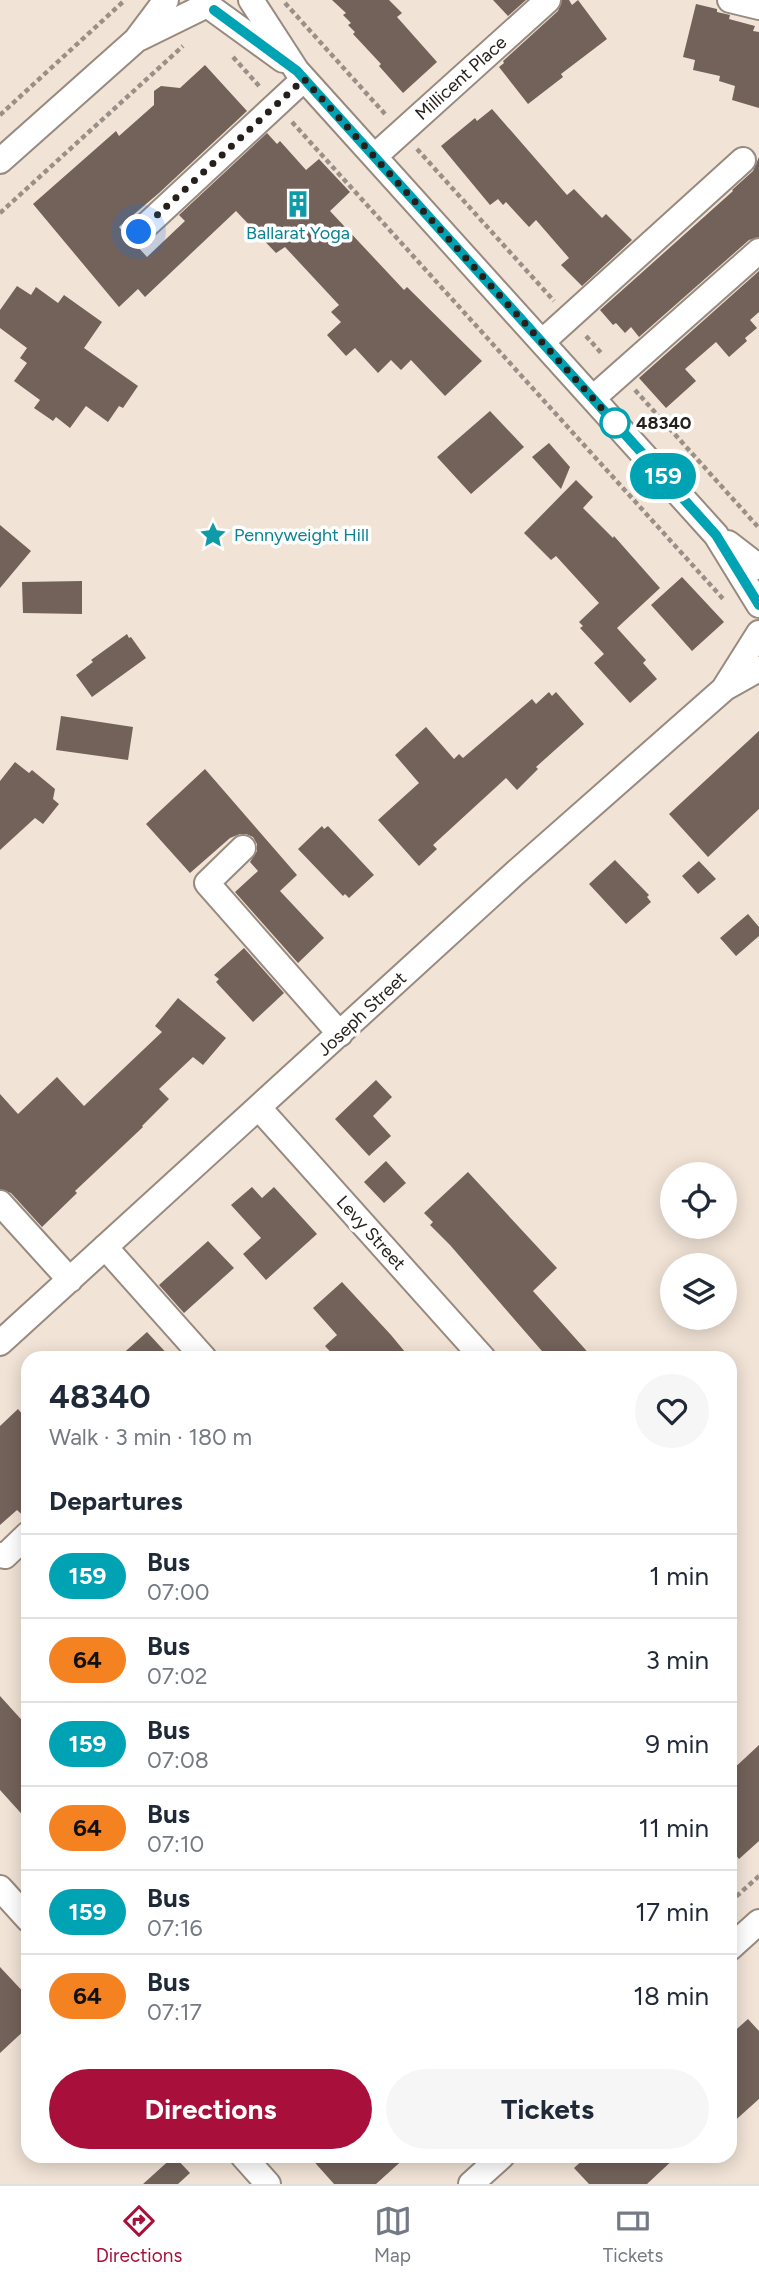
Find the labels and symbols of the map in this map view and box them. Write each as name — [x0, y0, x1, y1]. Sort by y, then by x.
street label: Millicent Place — [411, 31, 511, 125]
building icon: Ballarat Yoga — [283, 189, 313, 219]
your location — [121, 214, 156, 249]
place label: Ballarat Yoga — [246, 222, 350, 244]
marker: 48340 — [600, 408, 630, 438]
place label: 48340 — [636, 412, 692, 434]
line badge: 159 — [623, 453, 703, 499]
place icon: Pennyweight Hill — [198, 520, 228, 550]
place label: Pennyweight Hill — [234, 524, 369, 546]
street label: Joseph Street — [313, 967, 411, 1061]
street label: Levy Street — [332, 1191, 410, 1275]

